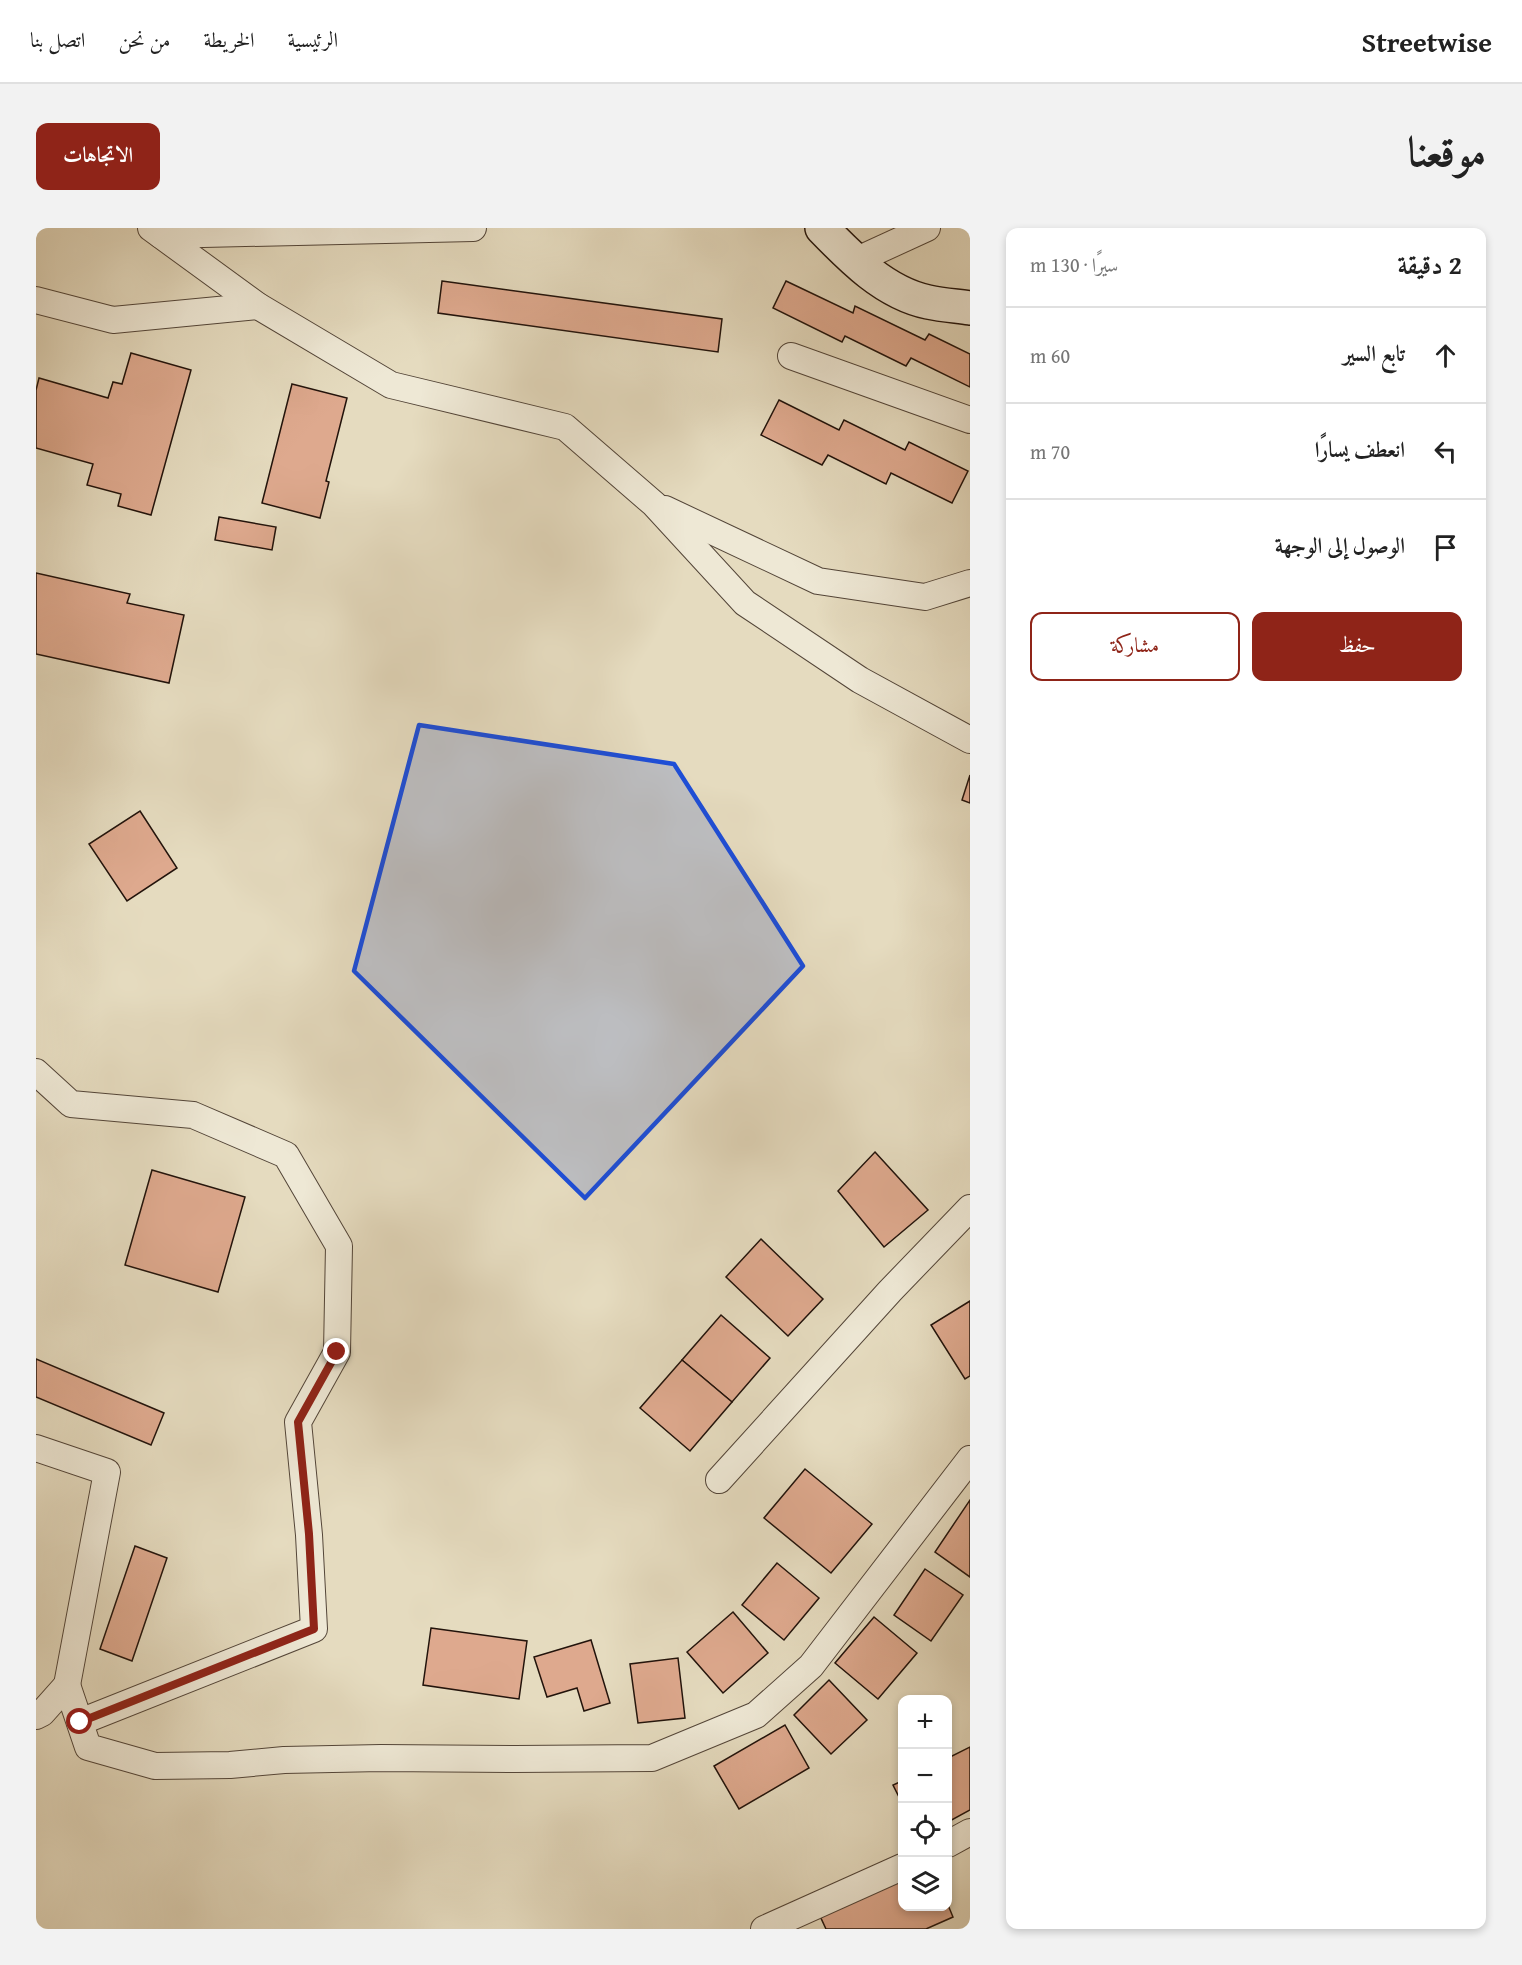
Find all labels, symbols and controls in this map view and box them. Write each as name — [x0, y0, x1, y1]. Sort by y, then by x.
text: Streetwise — [1362, 21, 1492, 62]
text: اتصل بنا — [30, 24, 85, 55]
text: من نحن — [118, 24, 171, 55]
text: الخريطة — [204, 24, 255, 55]
text: الرئيسية — [288, 24, 338, 55]
text: موقعنا — [1408, 120, 1486, 181]
button: الاتجاهات — [36, 123, 160, 190]
text: 2 دقيقة — [1397, 245, 1462, 284]
text: سيرًا · 130 m — [1030, 250, 1118, 279]
text: تابع السير — [1343, 337, 1405, 369]
icon: ahead — [1429, 339, 1462, 372]
text: 60 m — [1030, 341, 1070, 370]
text: انعطف يسارًا — [1315, 433, 1405, 465]
icon: left — [1429, 435, 1462, 468]
text: 70 m — [1030, 437, 1070, 466]
text: الوصول إلى الوجهة — [1275, 529, 1405, 561]
icon: arrive — [1429, 531, 1462, 564]
button: مشاركة — [1030, 612, 1240, 681]
button: حفظ — [1252, 612, 1462, 681]
route end — [323, 1338, 349, 1364]
map controls — [898, 1695, 952, 1911]
button: + — [898, 1695, 952, 1749]
route start — [66, 1708, 92, 1734]
button: − — [898, 1749, 952, 1803]
button: locate — [898, 1803, 952, 1857]
button: layers — [898, 1857, 952, 1911]

